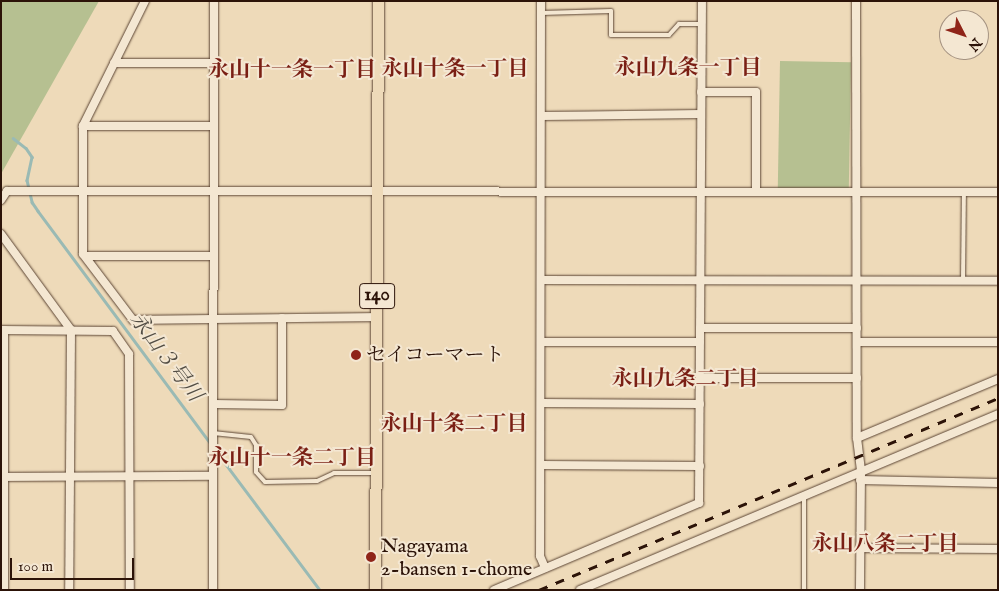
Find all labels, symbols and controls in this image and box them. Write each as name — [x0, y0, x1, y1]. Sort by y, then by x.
north arrow — [939, 10, 989, 60]
text: N — [964, 34, 985, 55]
district label: 永山九条一丁目 — [615, 56, 761, 82]
district label: 永山十条一丁目 — [382, 57, 528, 83]
district label: 永山十一条一丁目 — [208, 58, 376, 84]
road number: 140 — [358, 280, 396, 312]
water label: 永山３号川 — [123, 308, 207, 408]
place label: セイコーマート — [366, 343, 506, 367]
marker: セイコーマート — [350, 349, 362, 361]
district label: 永山九条二丁目 — [612, 367, 758, 393]
district label: 永山十条二丁目 — [381, 412, 527, 438]
district label: 永山十一条二丁目 — [208, 446, 376, 472]
district label: 永山八条二丁目 — [812, 532, 958, 558]
place label: Nagayama 2-bansen 1-chome — [381, 534, 532, 581]
scale bar — [12, 548, 136, 580]
marker: Nagayama 2-bansen 1-chome — [365, 551, 377, 563]
text: 100 m — [18, 557, 53, 576]

